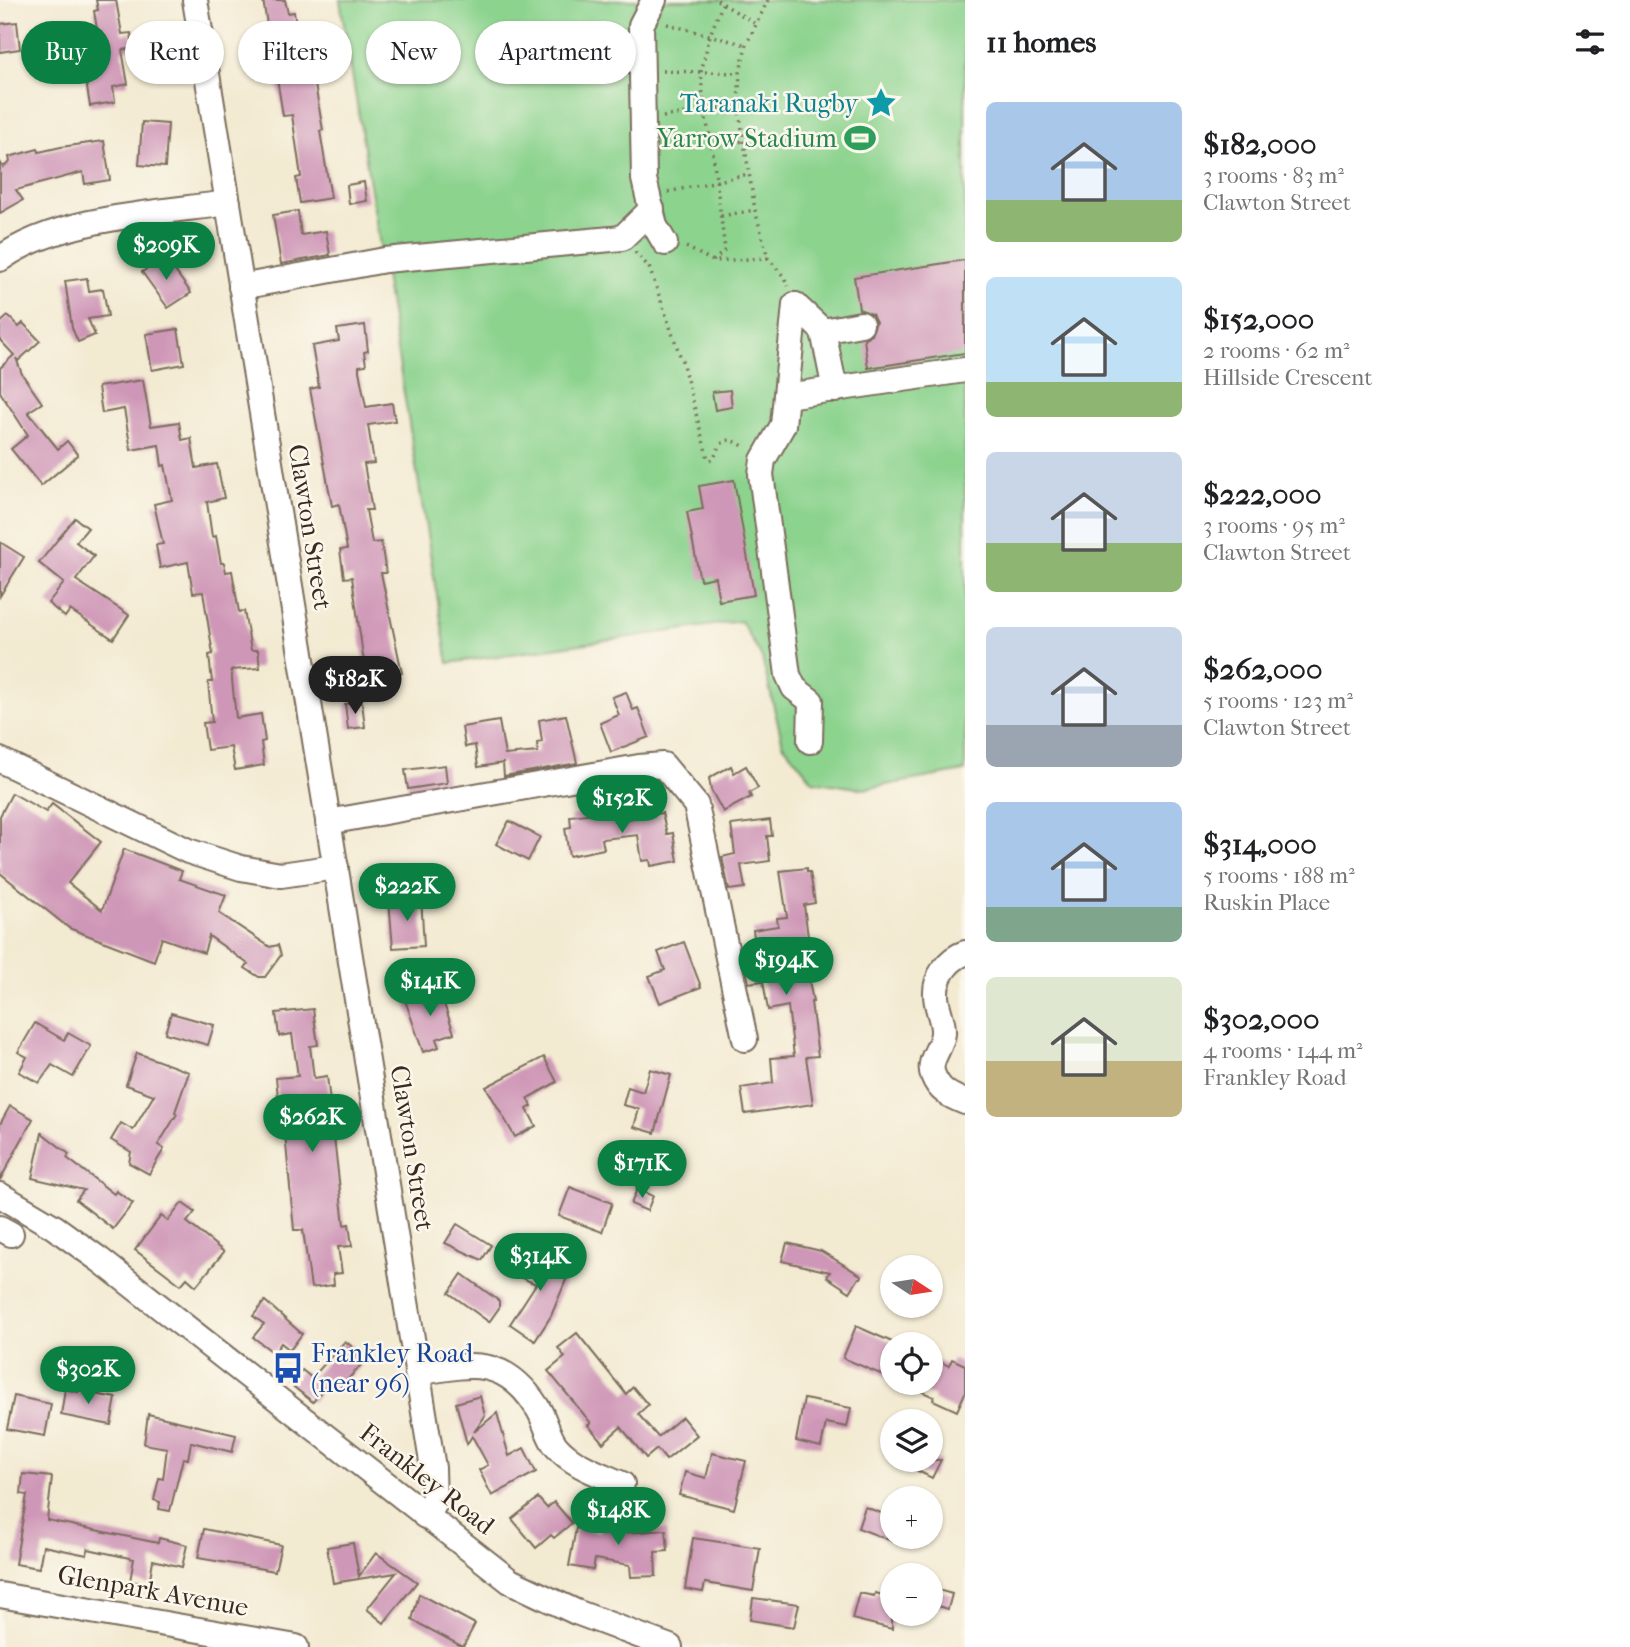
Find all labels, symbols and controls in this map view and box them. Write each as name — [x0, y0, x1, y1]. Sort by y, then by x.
chip: Buy — [21, 21, 111, 84]
chip: Rent — [125, 21, 224, 84]
chip: Filters — [238, 21, 352, 84]
chip: New — [366, 21, 461, 84]
chip: Apartment — [475, 21, 636, 84]
icon: filters — [1571, 23, 1609, 61]
text: 11 homes — [986, 25, 1096, 60]
place icon: Taranaki Rugby — [864, 86, 898, 120]
place label: Taranaki Rugby — [680, 88, 859, 119]
sports icon: Yarrow Stadium — [843, 121, 877, 155]
place label: Yarrow Stadium — [656, 123, 837, 154]
text: $182,000 — [1203, 127, 1317, 162]
icon: home — [1042, 130, 1126, 214]
text: 3 rooms · 83 m² — [1203, 162, 1344, 189]
text: Clawton Street — [1203, 189, 1351, 216]
pin: $209K — [117, 222, 215, 282]
text: $209K — [133, 231, 199, 258]
text: $152,000 — [1203, 302, 1314, 337]
icon: home — [1042, 305, 1126, 389]
text: 2 rooms · 62 m² — [1203, 337, 1350, 364]
text: Hillside Crescent — [1203, 364, 1373, 391]
street label: Clawton Street — [282, 442, 338, 613]
text: $222,000 — [1203, 477, 1322, 512]
icon: home — [1042, 480, 1126, 564]
text: 3 rooms · 95 m² — [1203, 512, 1345, 539]
text: Clawton Street — [1203, 539, 1351, 566]
text: $262,000 — [1203, 652, 1322, 687]
icon: home — [1042, 655, 1126, 739]
pin: $182K — [306, 656, 404, 716]
text: $182K — [325, 665, 385, 692]
text: 5 rooms · 123 m² — [1203, 687, 1353, 714]
text: Clawton Street — [1203, 714, 1351, 741]
pin: $152K — [573, 776, 671, 835]
text: $152K — [592, 784, 652, 811]
text: $314,000 — [1203, 827, 1317, 862]
icon: home — [1042, 830, 1126, 914]
text: 5 rooms · 188 m² — [1203, 862, 1355, 889]
pin: $222K — [358, 864, 456, 923]
text: $222K — [375, 872, 439, 899]
text: Ruskin Place — [1203, 889, 1330, 916]
pin: $194K — [737, 937, 835, 997]
text: $194K — [754, 946, 818, 973]
pin: $141K — [381, 958, 479, 1018]
text: $141K — [400, 967, 460, 994]
text: $302,000 — [1203, 1002, 1320, 1037]
icon: home — [1042, 1005, 1126, 1089]
text: 4 rooms · 144 m² — [1203, 1037, 1363, 1064]
street label: Clawton Street — [384, 1063, 440, 1234]
text: Frankley Road — [1203, 1064, 1347, 1091]
pin: $262K — [263, 1094, 361, 1154]
text: $262K — [279, 1103, 345, 1130]
pin: $171K — [593, 1140, 691, 1200]
text: $171K — [614, 1149, 670, 1176]
pin: $314K — [491, 1234, 589, 1293]
text: $314K — [510, 1242, 570, 1269]
north arrow — [880, 1255, 943, 1318]
map controls — [880, 1255, 943, 1626]
button: locate — [880, 1332, 943, 1395]
place label: Frankley Road (near 96) — [311, 1338, 474, 1399]
pin: $302K — [39, 1346, 137, 1406]
bus stop icon: Frankley Road (near 96) — [271, 1351, 305, 1385]
text: $302K — [56, 1355, 120, 1382]
button: layers — [880, 1409, 943, 1472]
street label: Frankley Road — [354, 1417, 501, 1542]
button: + — [880, 1486, 943, 1549]
pin: $148K — [569, 1488, 667, 1547]
text: $148K — [587, 1496, 649, 1523]
street label: Glenpark Avenue — [55, 1559, 251, 1623]
button: − — [880, 1563, 943, 1626]

